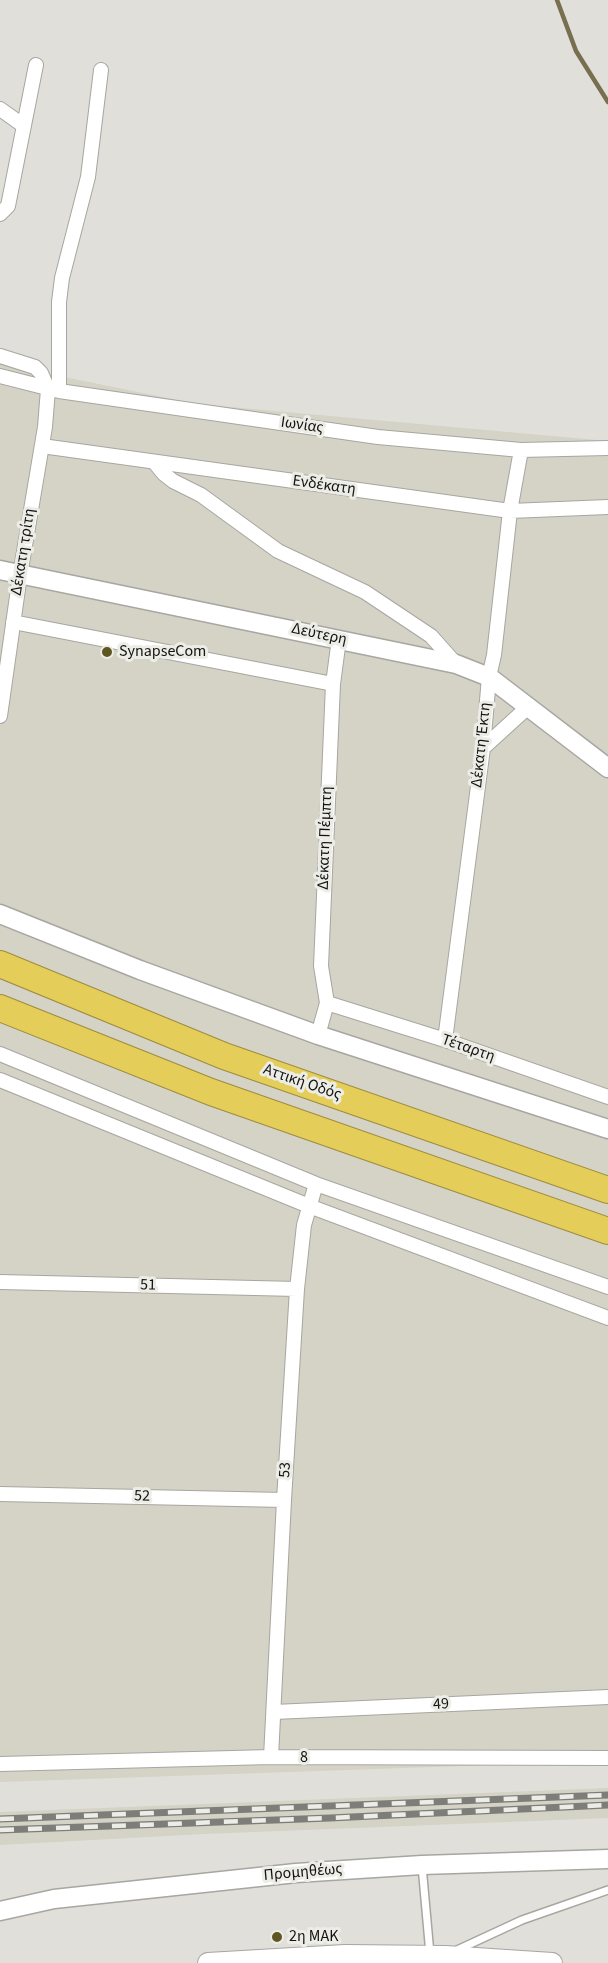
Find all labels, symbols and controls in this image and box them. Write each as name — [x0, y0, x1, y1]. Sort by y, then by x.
street label: Ιωνίας — [280, 414, 324, 438]
street label: Ενδέκατη — [291, 472, 357, 500]
street label: Δέκατη τρίτη — [8, 507, 40, 597]
street label: Δεύτερη — [290, 620, 348, 650]
place label: SynapseCom — [119, 642, 206, 662]
marker: SynapseCom — [100, 645, 114, 659]
street label: Δέκατη Έκτη — [468, 701, 496, 789]
street label: Δέκατη Πέμπτη — [315, 786, 337, 890]
street label: Τέταρτη — [439, 1031, 497, 1067]
street label: Αττική Οδός — [261, 1061, 343, 1105]
street label: 51 — [140, 1276, 156, 1296]
street label: 53 — [276, 1462, 296, 1478]
street label: 52 — [134, 1487, 150, 1507]
street label: 49 — [433, 1695, 449, 1715]
street label: 8 — [300, 1748, 308, 1768]
street label: Προμηθέως — [263, 1860, 343, 1886]
place label: 2η ΜΑΚ — [289, 1927, 338, 1947]
marker: 2η ΜΑΚ — [270, 1930, 284, 1944]

